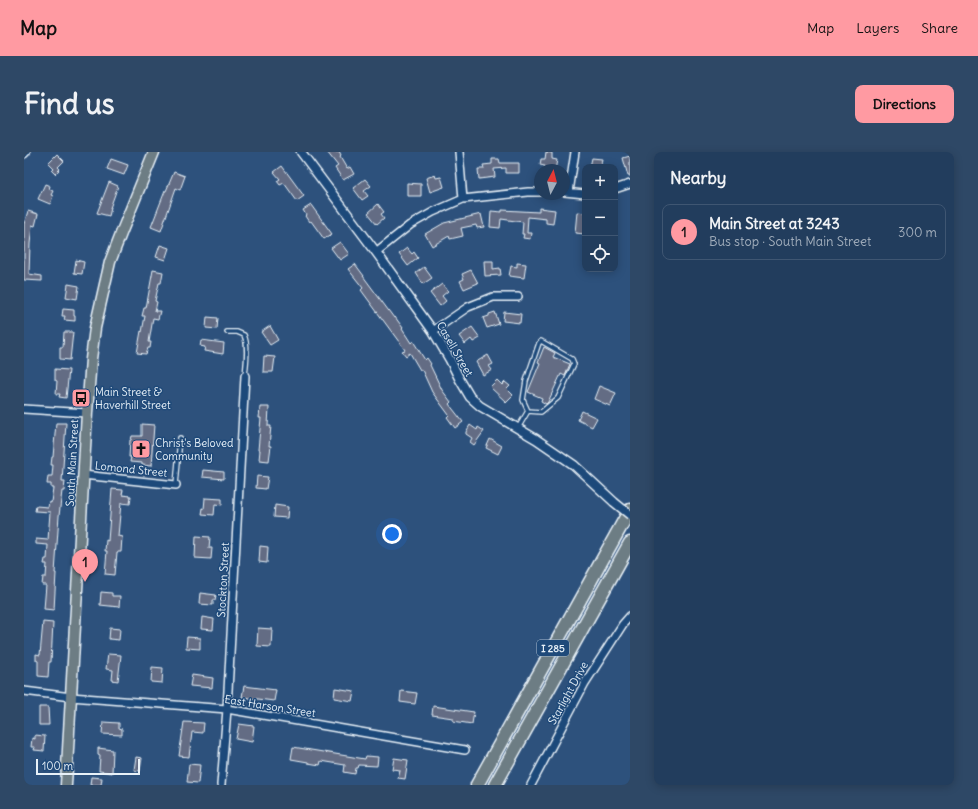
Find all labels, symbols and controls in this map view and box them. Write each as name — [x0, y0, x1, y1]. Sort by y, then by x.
text: Map — [20, 16, 57, 40]
text: Map — [807, 19, 834, 37]
text: Layers — [856, 19, 899, 37]
text: Share — [921, 19, 958, 37]
button: Directions — [855, 85, 954, 123]
text: Find us — [24, 86, 115, 122]
north arrow — [534, 164, 570, 200]
map controls — [582, 164, 618, 272]
button: + — [582, 164, 618, 200]
text: Nearby — [670, 167, 726, 189]
button: − — [582, 200, 618, 236]
text: Main Street at 3243 — [709, 214, 840, 233]
text: 1 — [681, 224, 687, 241]
text: 300 m — [898, 224, 937, 241]
text: Bus stop · South Main Street — [709, 233, 871, 250]
button: locate — [582, 236, 618, 272]
street label: Casell Street — [434, 319, 477, 379]
place label: Main Street & Haverhill Street — [95, 385, 171, 412]
bus stop icon: Main Street & Haverhill Street — [70, 387, 92, 409]
street label: South Main Street — [63, 419, 81, 507]
place label: Christ's Beloved Community — [155, 436, 234, 463]
church icon: Christ's Beloved Community — [130, 438, 152, 460]
street label: Lomond Street — [94, 458, 168, 480]
your location — [382, 524, 402, 544]
street label: Stockton Street — [214, 542, 232, 618]
pin: 1 — [72, 549, 98, 582]
road number: I 285 — [537, 640, 569, 656]
street label: Starlight Drive — [545, 659, 591, 727]
street label: East Harson Street — [223, 692, 317, 720]
scale bar — [36, 757, 140, 776]
text: 100 m — [42, 759, 73, 773]

